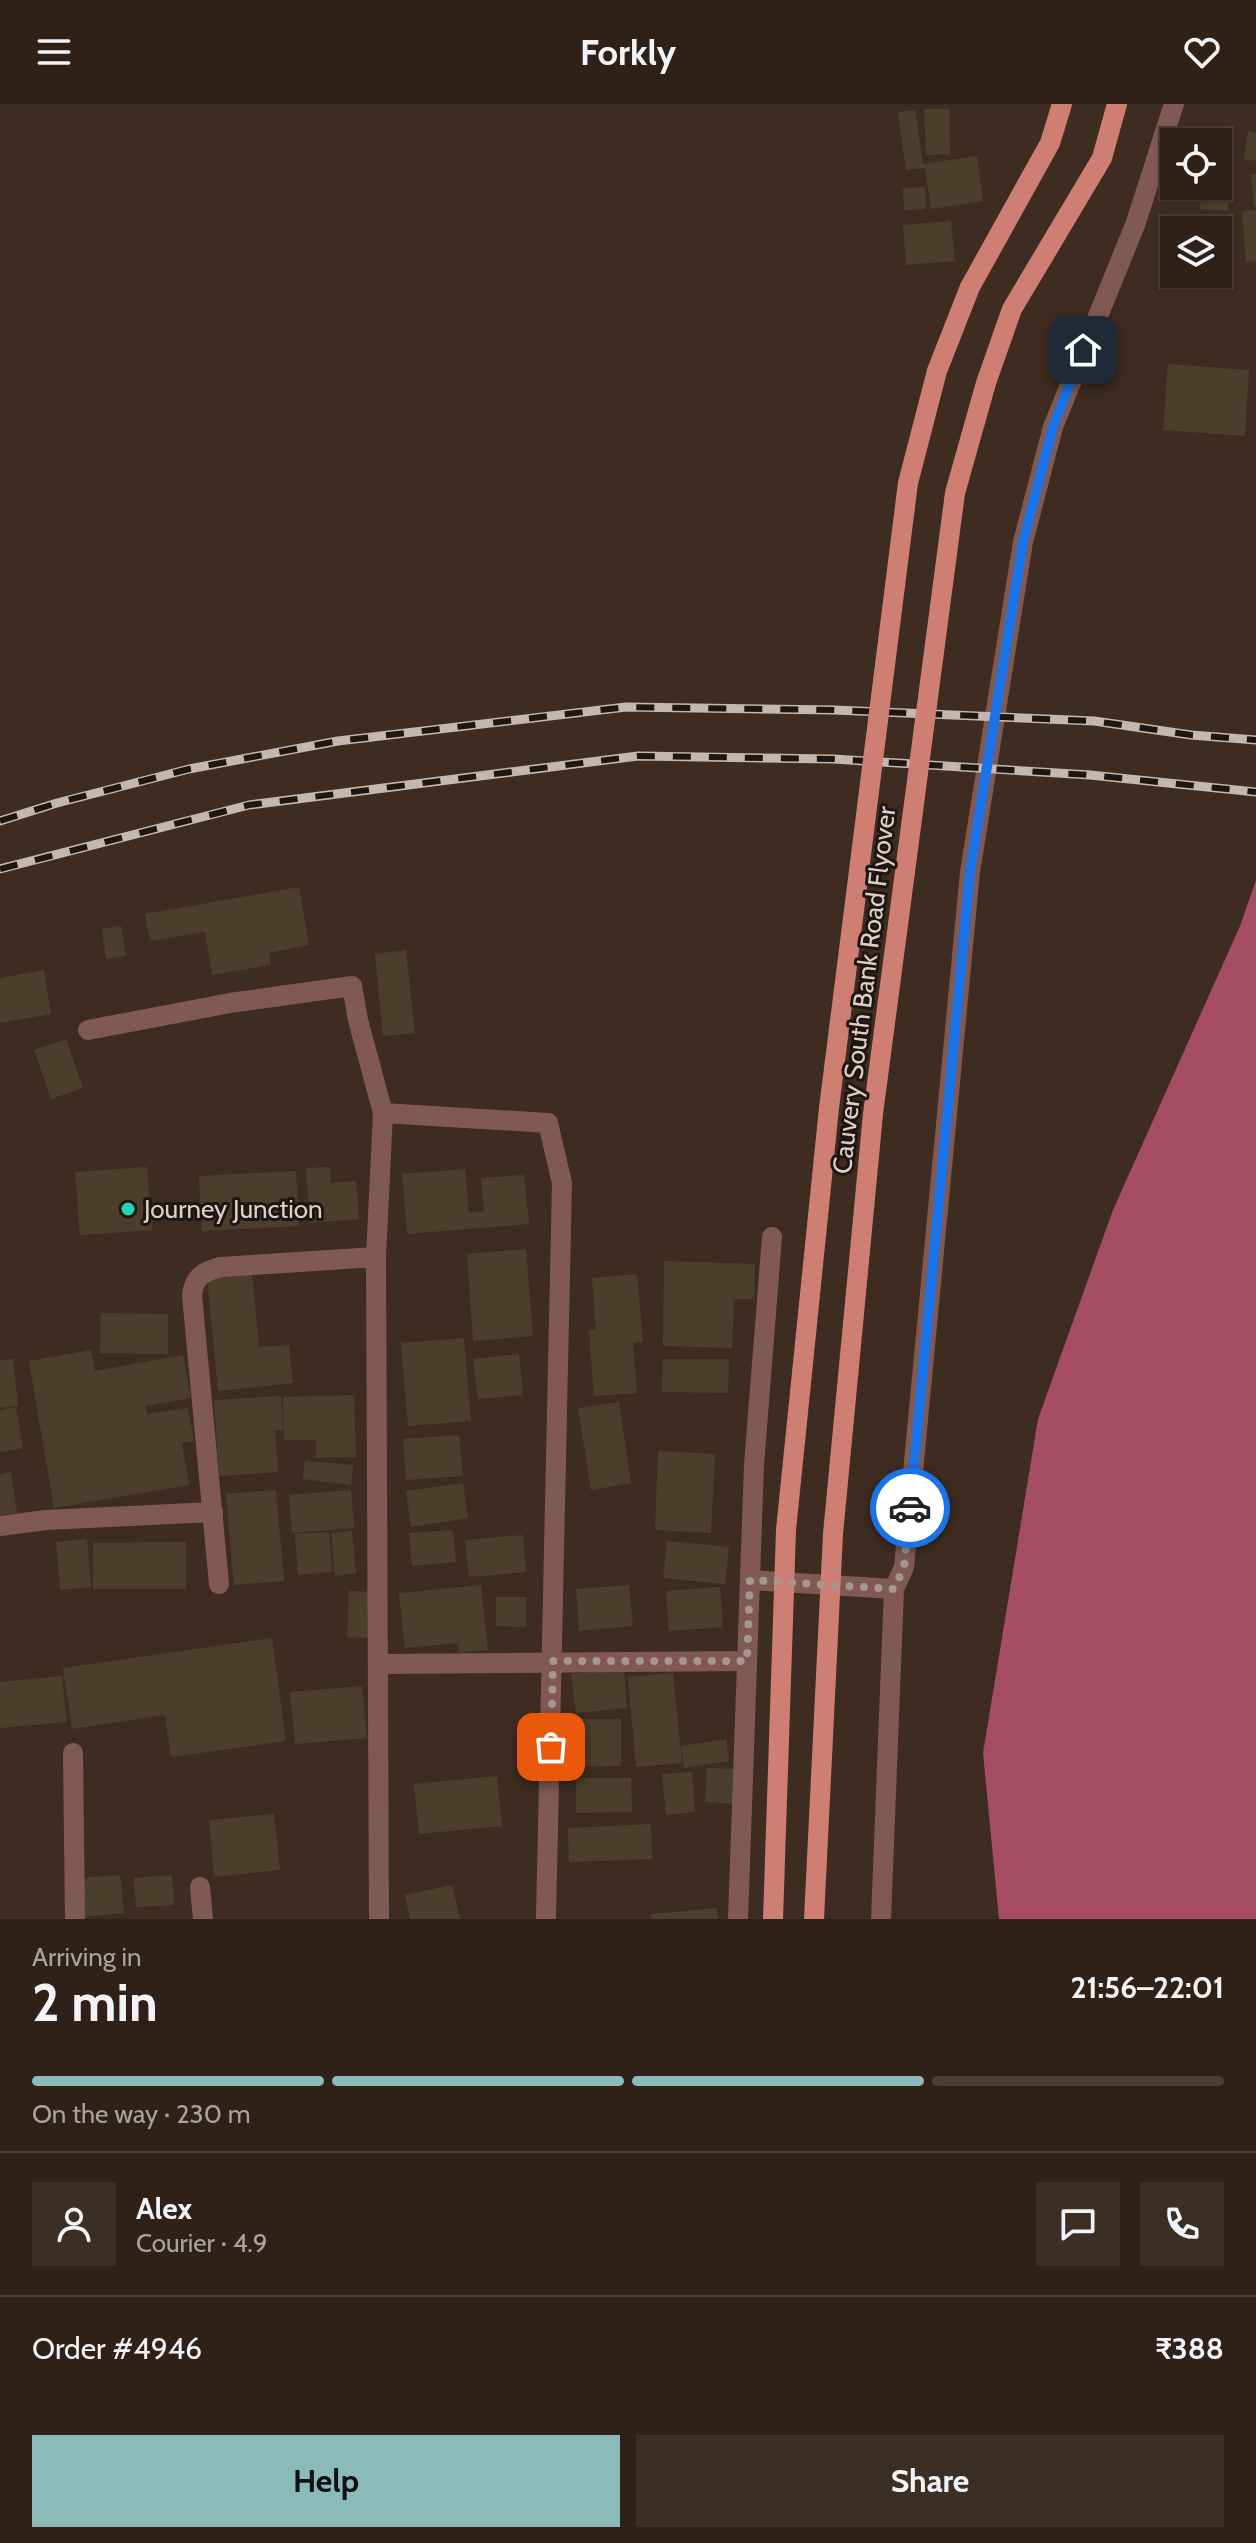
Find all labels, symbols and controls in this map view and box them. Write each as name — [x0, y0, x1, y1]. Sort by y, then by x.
icon: menu — [32, 30, 76, 74]
text: Forkly — [580, 30, 676, 74]
icon: heart — [1180, 30, 1224, 74]
map controls — [1160, 128, 1232, 288]
button: locate — [1160, 128, 1232, 200]
button: layers — [1160, 216, 1232, 288]
pin — [1049, 316, 1117, 384]
icon: home — [1061, 328, 1105, 372]
street label: Cauvery South Bank Road Flyover — [826, 804, 903, 1176]
place label: Journey Junction — [143, 1193, 323, 1225]
marker: Journey Junction — [119, 1200, 137, 1218]
courier — [870, 1468, 950, 1548]
icon: car — [888, 1486, 932, 1530]
pin — [517, 1713, 585, 1781]
icon: bag — [529, 1725, 573, 1769]
text: Arriving in — [32, 1941, 142, 1973]
text: 21:56–22:01 — [1071, 1969, 1224, 2006]
text: 2 min — [32, 1971, 158, 2034]
text: On the way · 230 m — [32, 2098, 250, 2130]
button: person — [32, 2182, 116, 2266]
button: chat — [1036, 2182, 1120, 2266]
button: phone — [1140, 2182, 1224, 2266]
text: Alex — [136, 2190, 192, 2227]
text: Courier · 4.9 — [136, 2227, 268, 2259]
text: Order #4946 — [32, 2330, 202, 2367]
text: ₹388 — [1155, 2330, 1224, 2367]
button: Help — [32, 2435, 620, 2527]
button: Share — [636, 2435, 1224, 2527]

